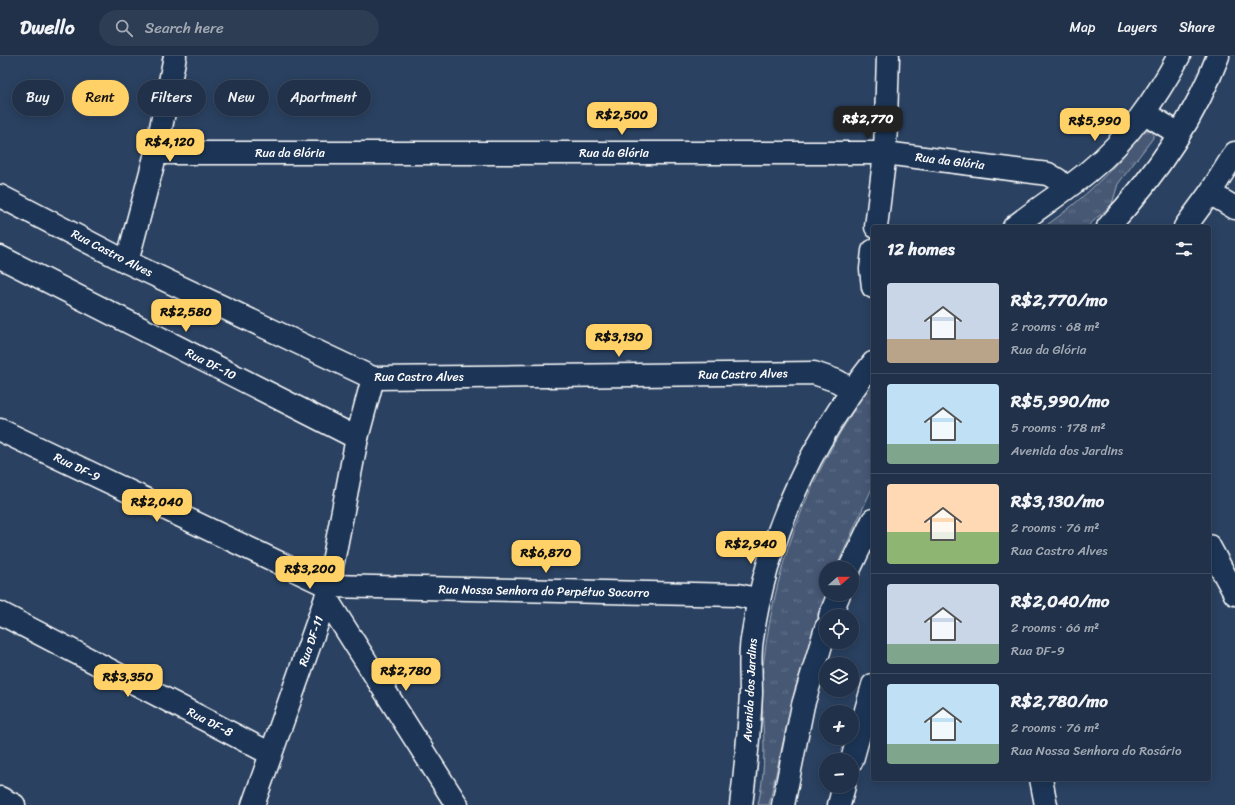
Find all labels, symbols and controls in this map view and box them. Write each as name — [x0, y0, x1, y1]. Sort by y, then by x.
search box — [99, 10, 379, 46]
text: Dwello — [20, 11, 75, 44]
text: Search here — [145, 15, 224, 41]
text: Map — [1070, 15, 1095, 40]
text: Layers — [1117, 15, 1157, 40]
text: Share — [1179, 15, 1215, 40]
icon: search — [113, 17, 135, 39]
chip: Buy — [12, 80, 64, 116]
chip: Rent — [72, 80, 129, 116]
chip: Filters — [137, 80, 206, 116]
chip: New — [214, 80, 269, 116]
chip: Apartment — [277, 80, 371, 116]
pin: R$2,500 — [585, 102, 659, 136]
text: R$2,500 — [596, 103, 648, 126]
pin: R$2,770 — [831, 106, 905, 140]
text: R$2,770 — [843, 107, 893, 130]
pin: R$5,990 — [1058, 108, 1132, 142]
text: R$5,990 — [1069, 109, 1121, 132]
pin: R$4,120 — [133, 129, 207, 163]
text: R$4,120 — [145, 130, 195, 153]
street label: Rua da Glória — [255, 142, 326, 164]
street label: Rua da Glória — [579, 142, 650, 164]
street label: Rua da Glória — [914, 146, 987, 176]
street label: Rua Castro Alves — [67, 223, 157, 283]
text: 12 homes — [887, 234, 955, 264]
icon: filters — [1173, 238, 1195, 260]
text: R$2,770/mo — [1011, 285, 1107, 315]
pin: R$2,580 — [149, 299, 223, 333]
icon: home — [919, 299, 967, 347]
text: R$2,580 — [160, 300, 212, 323]
text: 2 rooms · 68 m² — [1011, 315, 1100, 338]
pin: R$3,130 — [582, 324, 656, 358]
text: R$3,130 — [595, 325, 643, 348]
text: Rua da Glória — [1011, 338, 1086, 361]
street label: Rua DF-10 — [182, 342, 241, 386]
street label: Rua Castro Alves — [698, 362, 788, 386]
street label: Rua Castro Alves — [374, 366, 464, 388]
text: R$5,990/mo — [1011, 386, 1109, 416]
icon: home — [919, 400, 967, 448]
text: 5 rooms · 178 m² — [1011, 416, 1106, 439]
text: Avenida dos Jardins — [1011, 439, 1123, 462]
street label: Rua DF-9 — [50, 446, 104, 488]
text: R$3,130/mo — [1011, 486, 1104, 516]
pin: R$2,040 — [120, 489, 194, 523]
text: R$2,040 — [131, 490, 183, 513]
icon: home — [919, 500, 967, 548]
text: 2 rooms · 76 m² — [1011, 516, 1099, 539]
pin: R$2,940 — [714, 531, 788, 565]
text: R$2,940 — [725, 532, 777, 555]
text: Rua Castro Alves — [1011, 539, 1108, 562]
pin: R$6,870 — [509, 540, 583, 574]
text: R$6,870 — [521, 541, 572, 564]
pin: R$3,200 — [273, 556, 347, 590]
text: R$3,200 — [284, 557, 336, 580]
north arrow — [819, 561, 859, 601]
map controls — [819, 561, 859, 793]
street label: Rua Nossa Senhora do Perpétuo Socorro — [438, 578, 650, 604]
text: R$2,040/mo — [1011, 586, 1109, 616]
icon: home — [919, 600, 967, 648]
button: locate — [819, 609, 859, 649]
street label: Rua DF-11 — [292, 613, 330, 669]
text: 2 rooms · 66 m² — [1011, 616, 1099, 639]
street label: Avenida dos Jardins — [736, 638, 764, 743]
text: Rua DF-9 — [1011, 639, 1065, 662]
button: layers — [819, 657, 859, 697]
pin: R$2,780 — [369, 658, 443, 692]
text: R$2,780 — [380, 659, 432, 682]
pin: R$3,350 — [91, 664, 165, 698]
text: R$3,350 — [103, 665, 153, 688]
text: R$2,780/mo — [1011, 686, 1108, 716]
icon: home — [919, 700, 967, 748]
street label: Rua DF-8 — [183, 701, 237, 743]
button: + — [819, 705, 859, 745]
text: 2 rooms · 76 m² — [1011, 716, 1099, 739]
text: Rua Nossa Senhora do Rosário — [1011, 739, 1182, 762]
button: − — [819, 753, 859, 793]

